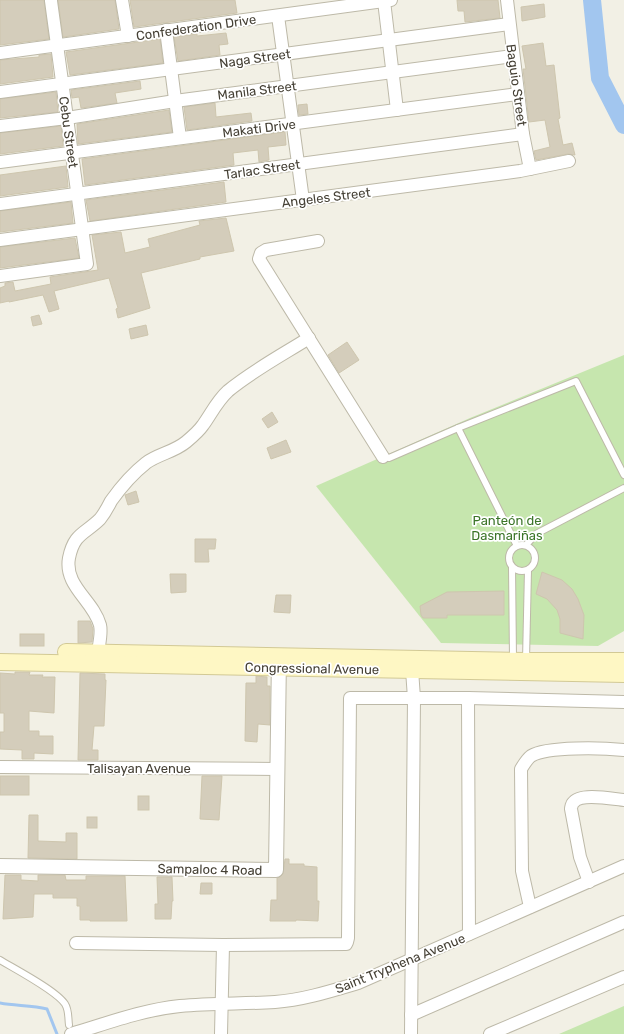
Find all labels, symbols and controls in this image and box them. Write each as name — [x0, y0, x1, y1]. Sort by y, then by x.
street label: Confederation Drive — [135, 12, 257, 43]
street label: Baguio Street — [502, 43, 530, 127]
street label: Naga Street — [218, 46, 292, 72]
street label: Manila Street — [217, 78, 297, 103]
street label: Cebu Street — [56, 95, 81, 169]
street label: Makati Drive — [221, 117, 297, 140]
street label: Tarlac Street — [223, 157, 301, 182]
street label: Angeles Street — [281, 185, 371, 211]
park label: Panteón de Dasmariñas — [471, 513, 543, 543]
street label: Congressional Avenue — [245, 660, 379, 678]
street label: Talisayan Avenue — [87, 761, 191, 776]
street label: Sampaloc 4 Road — [157, 861, 263, 878]
street label: Saint Tryphena Avenue — [333, 930, 467, 996]

